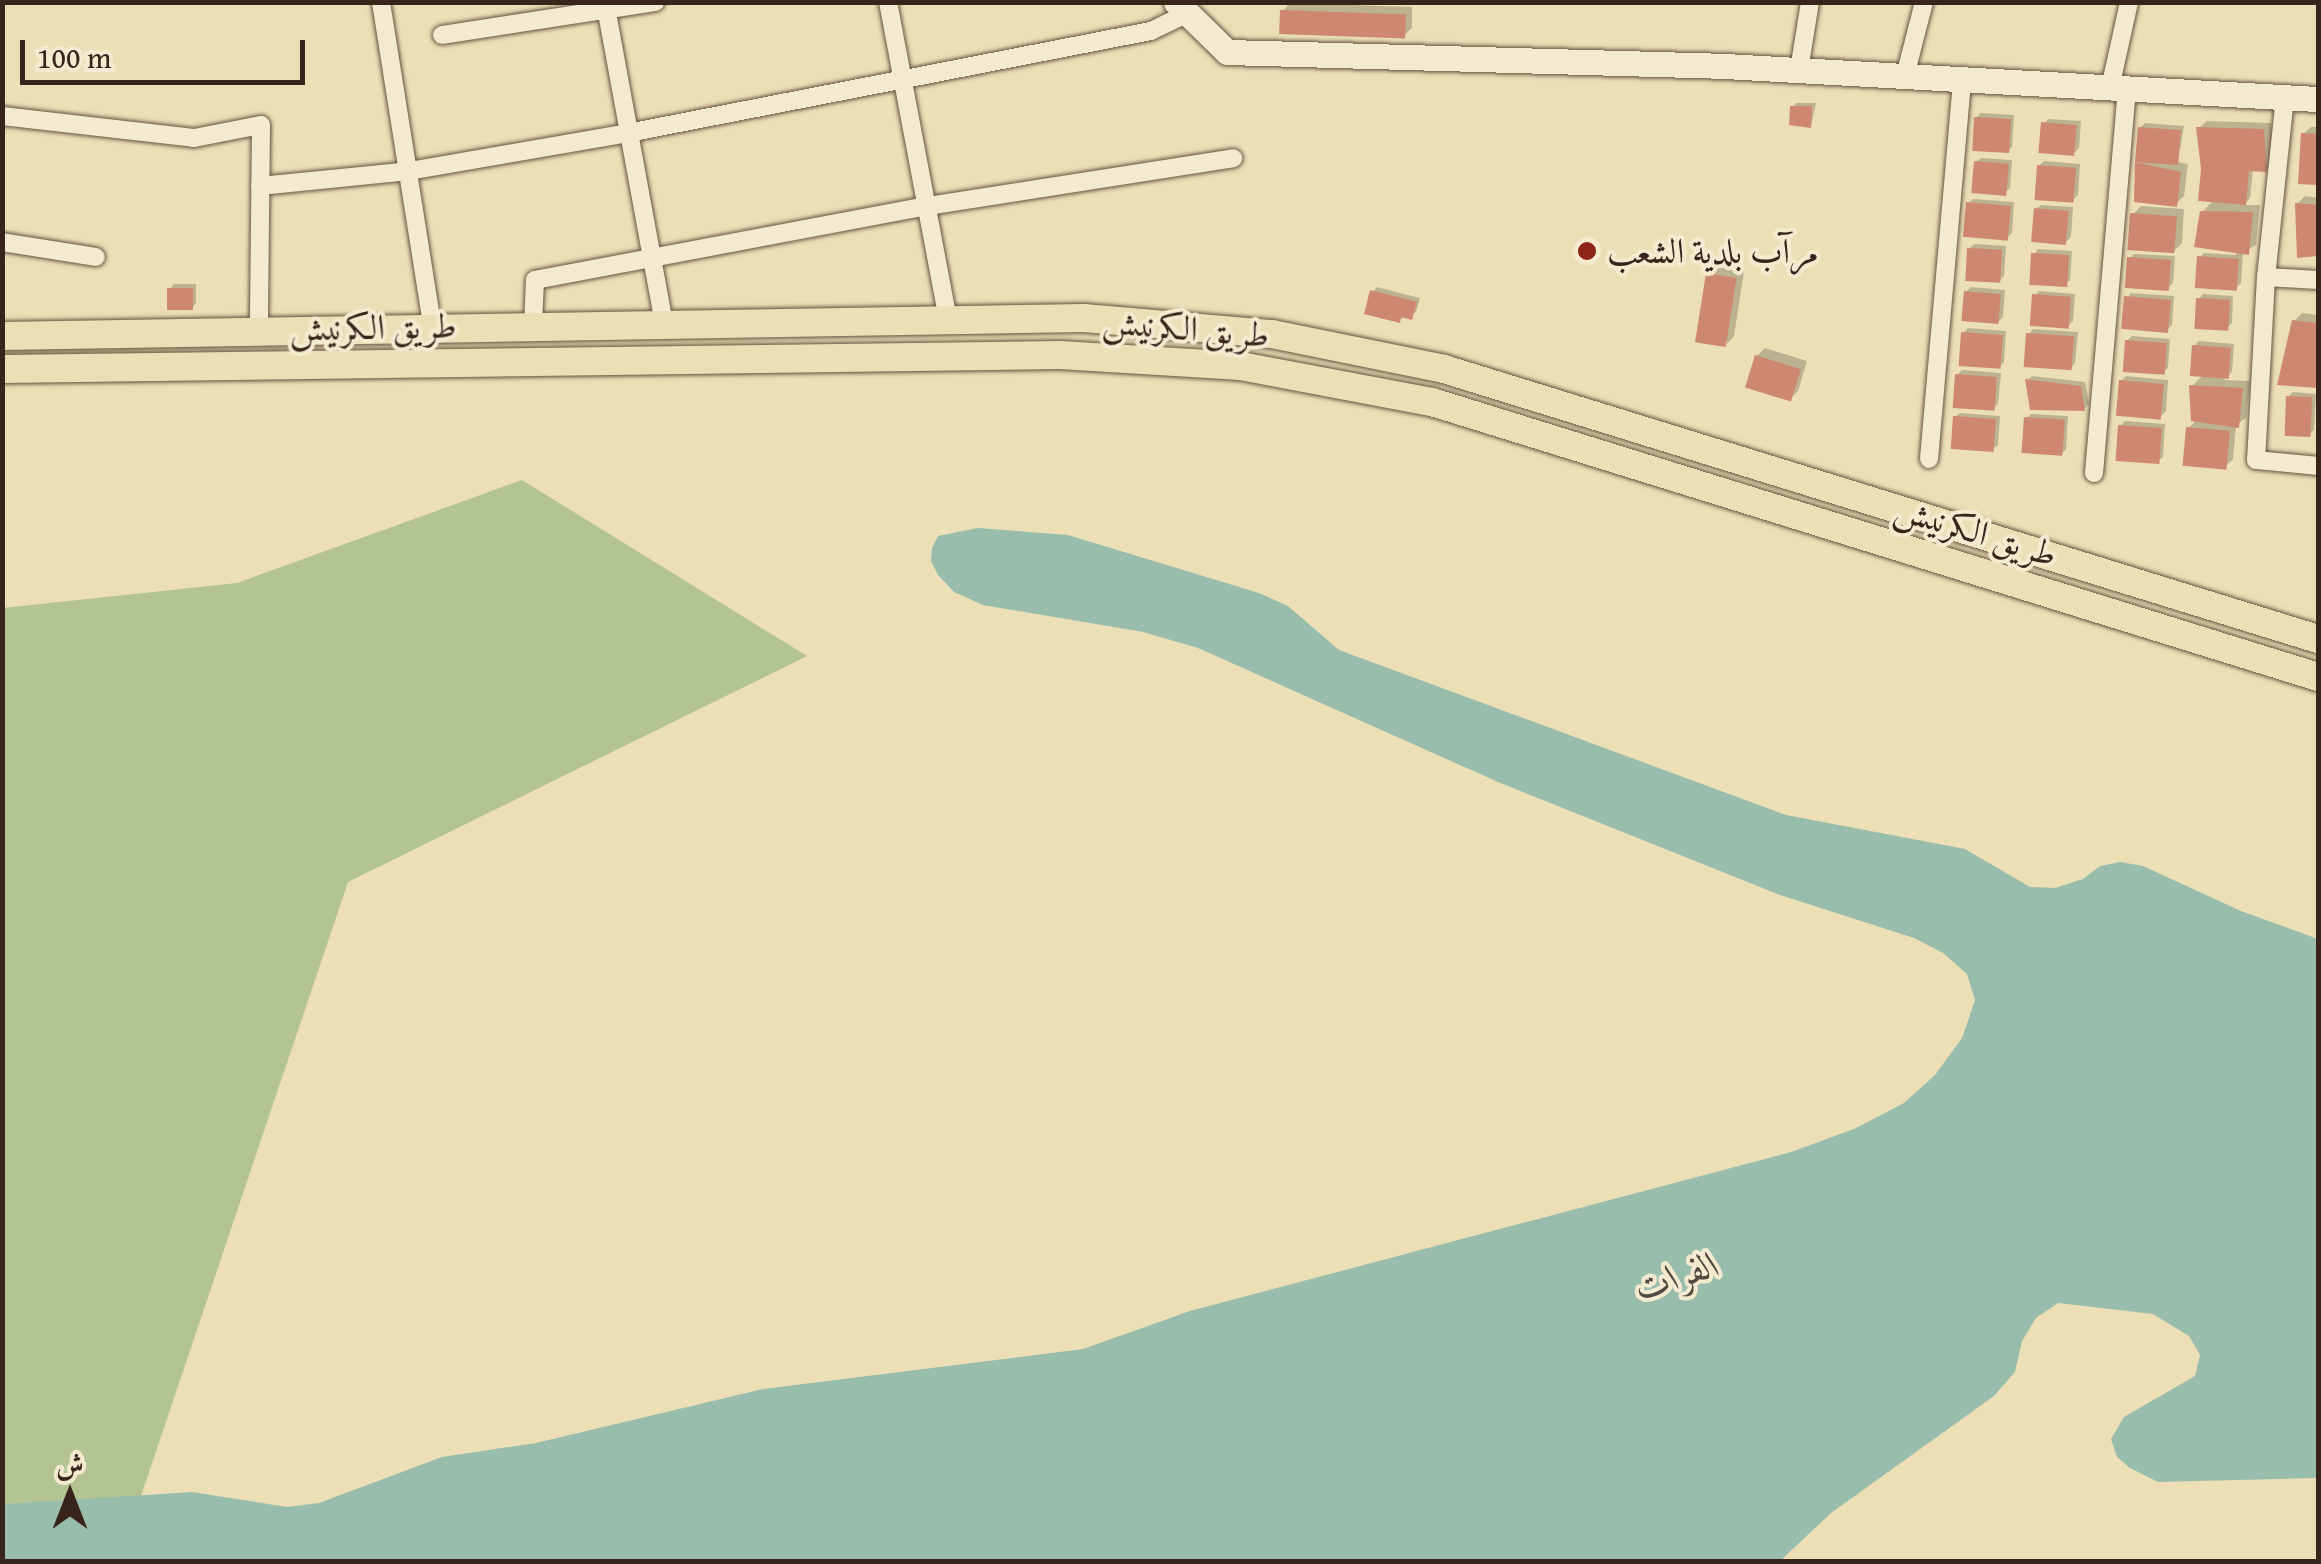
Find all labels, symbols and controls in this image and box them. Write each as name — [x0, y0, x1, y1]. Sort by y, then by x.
scale bar — [25, 20, 310, 82]
text: 100 m — [37, 35, 111, 79]
place label: مرآب بلدية الشعب — [1607, 230, 1819, 272]
marker: مرآب بلدية الشعب — [1576, 240, 1598, 262]
street label: طريق الكرنيش — [1101, 300, 1271, 356]
street label: طريق الكرنيش — [289, 305, 457, 349]
street label: طريق الكرنيش — [1890, 486, 2062, 576]
water label: الفرات — [1629, 1240, 1725, 1310]
text: ش — [56, 1443, 84, 1484]
north arrow — [20, 1444, 120, 1544]

